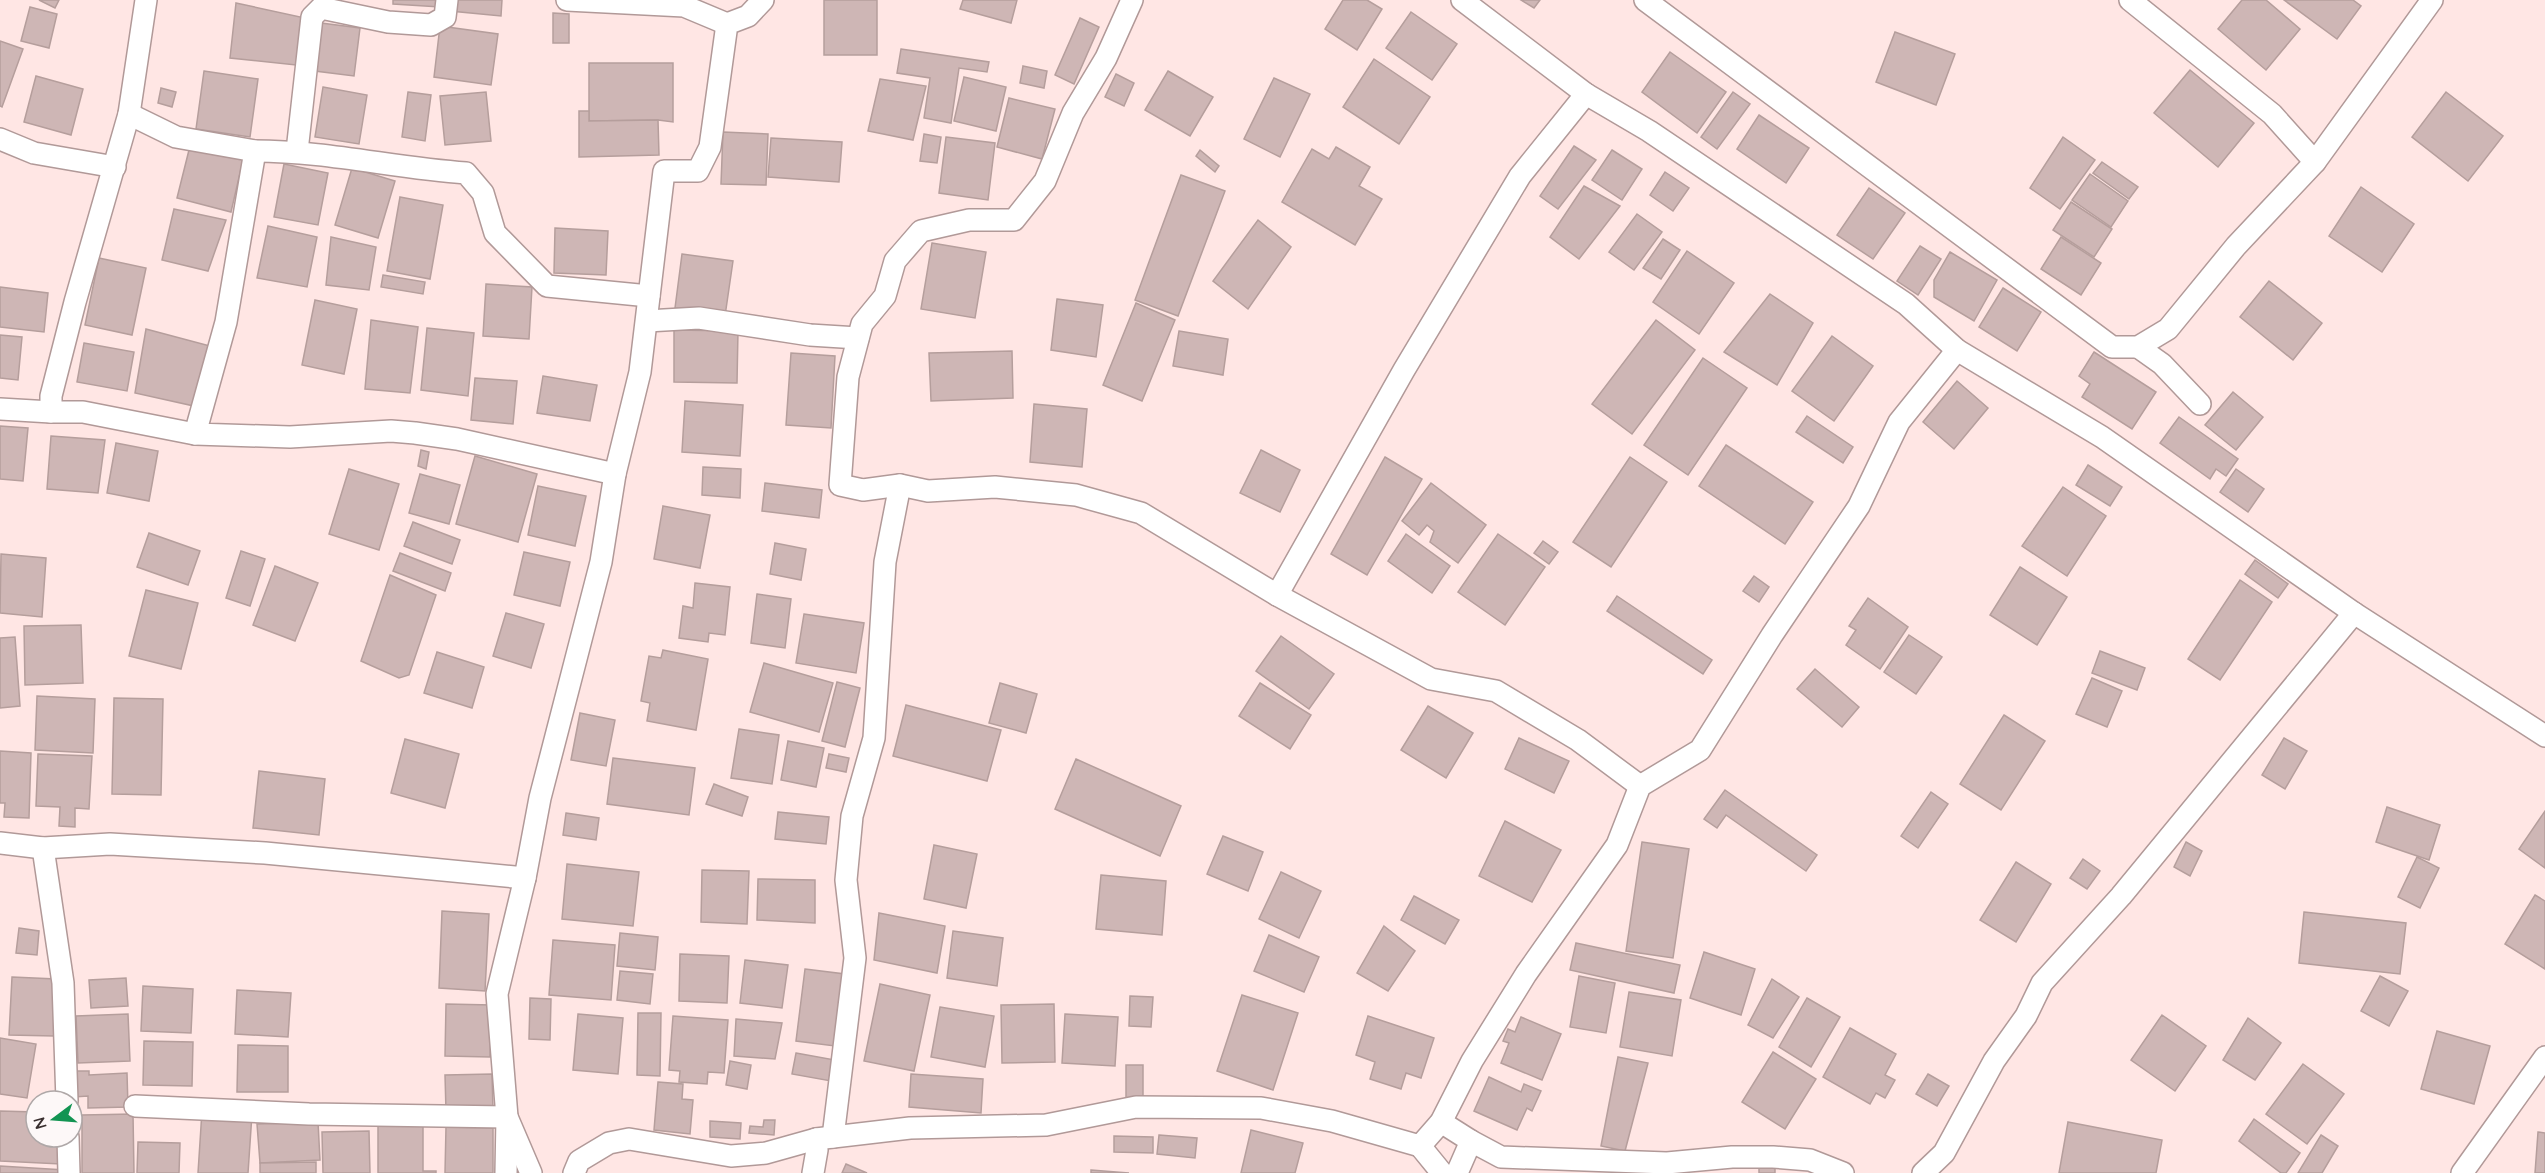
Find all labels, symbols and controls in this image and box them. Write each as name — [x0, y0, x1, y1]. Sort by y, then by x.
north arrow — [24, 1089, 84, 1149]
text: N — [28, 1115, 51, 1132]

